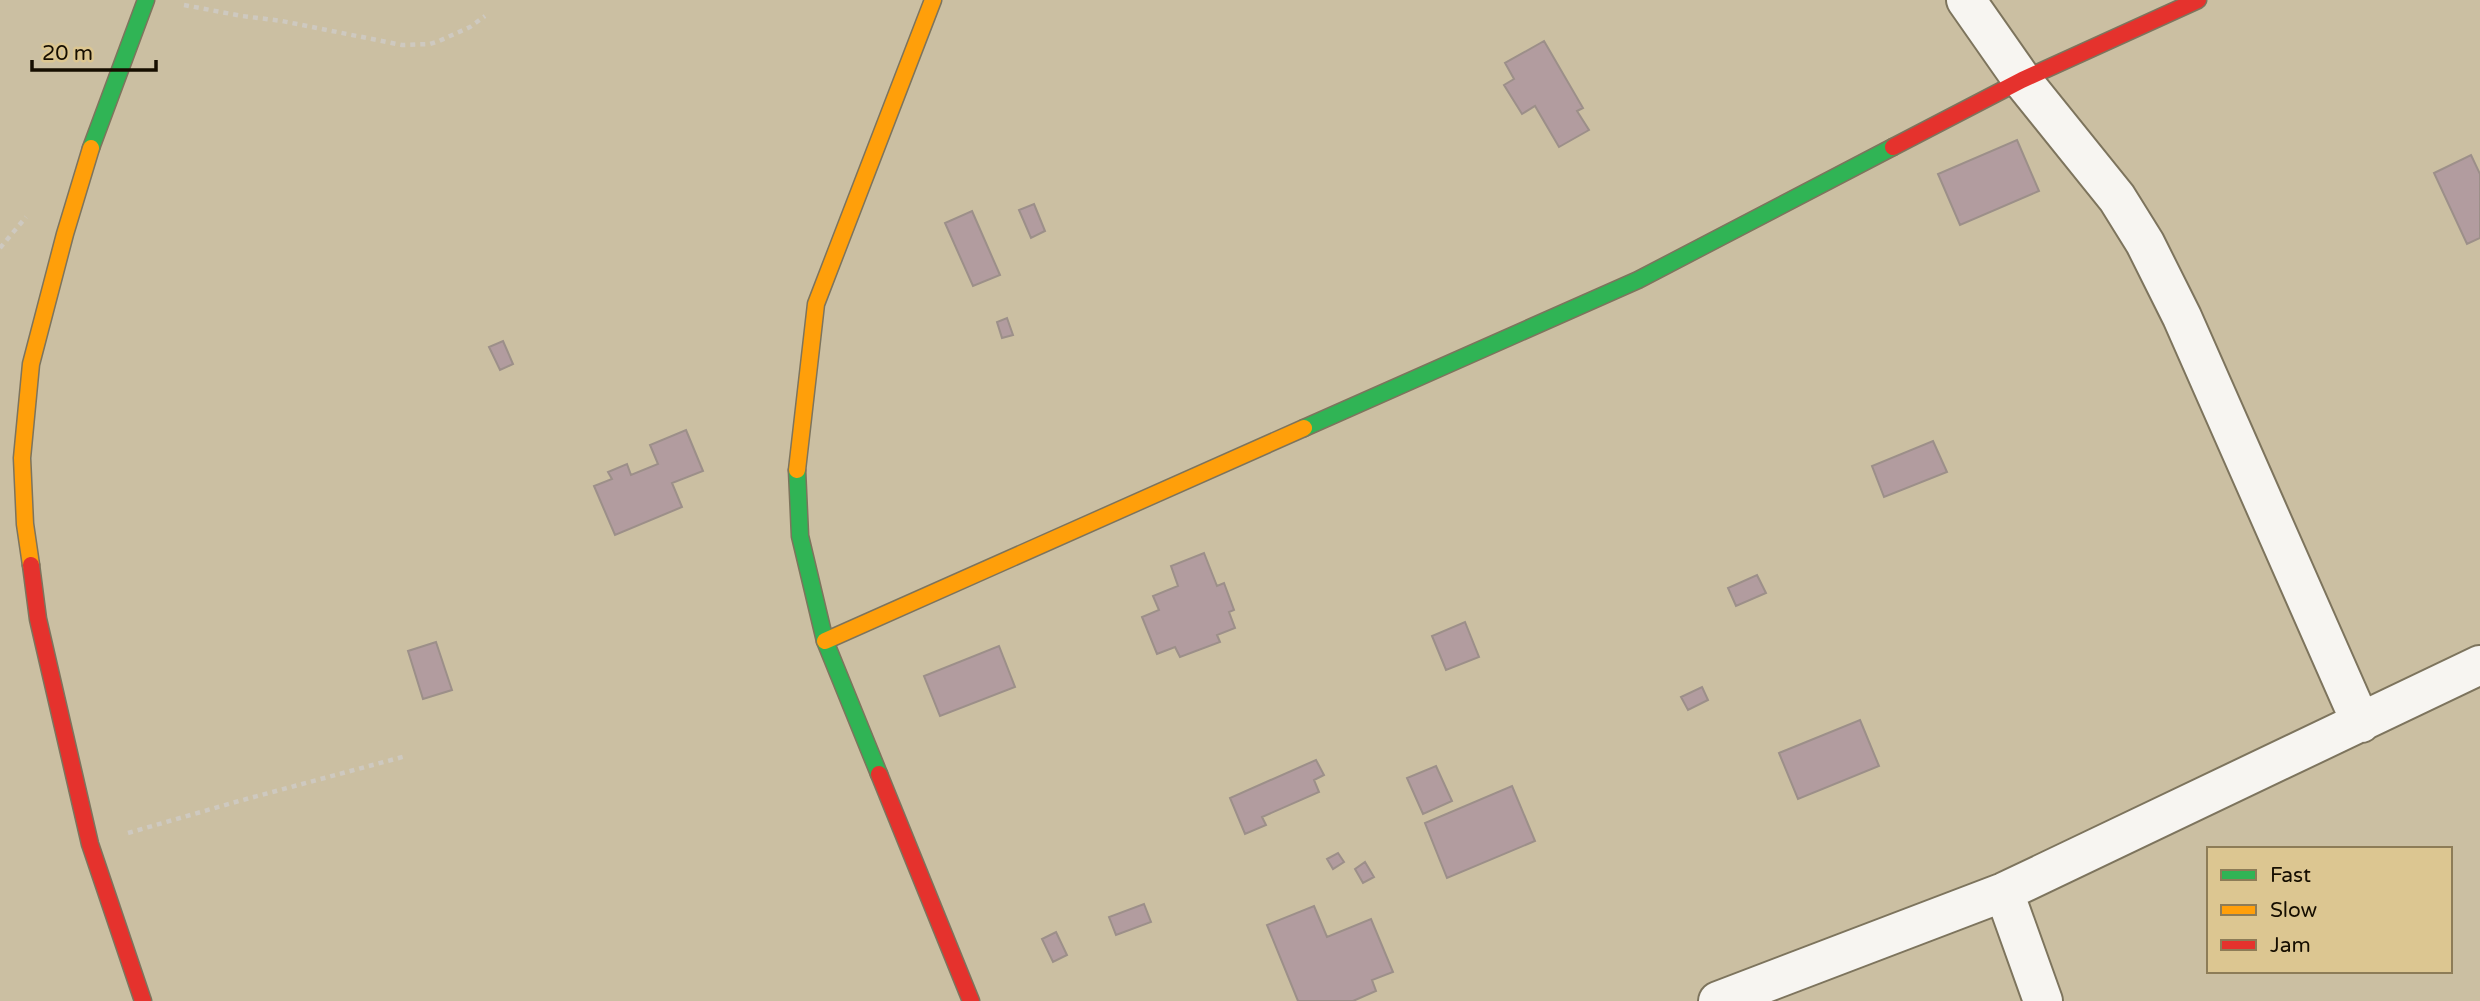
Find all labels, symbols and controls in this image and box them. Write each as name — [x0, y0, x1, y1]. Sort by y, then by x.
scale bar — [32, 28, 156, 72]
text: 20 m — [42, 41, 93, 66]
legend — [2207, 847, 2452, 973]
text: Fast — [2270, 863, 2311, 888]
text: Slow — [2270, 898, 2318, 923]
text: Jam — [2270, 933, 2311, 958]

